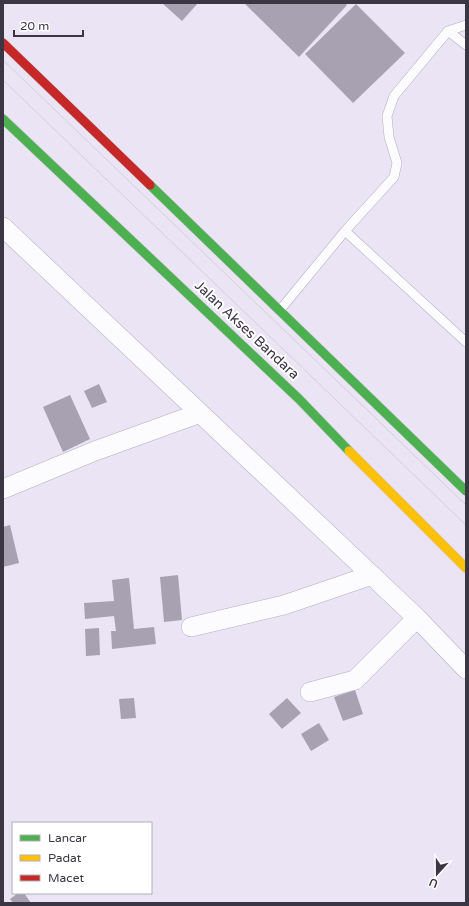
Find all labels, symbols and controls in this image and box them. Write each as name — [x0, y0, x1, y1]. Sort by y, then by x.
scale bar — [14, 12, 83, 38]
text: 20 m — [20, 19, 49, 33]
street label: Jalan Akses Bandara — [191, 277, 303, 383]
legend — [12, 822, 152, 894]
text: Lancar — [48, 831, 87, 845]
text: Padat — [48, 851, 82, 865]
north arrow — [417, 854, 457, 894]
text: Macet — [48, 871, 84, 885]
text: U — [427, 875, 440, 890]

